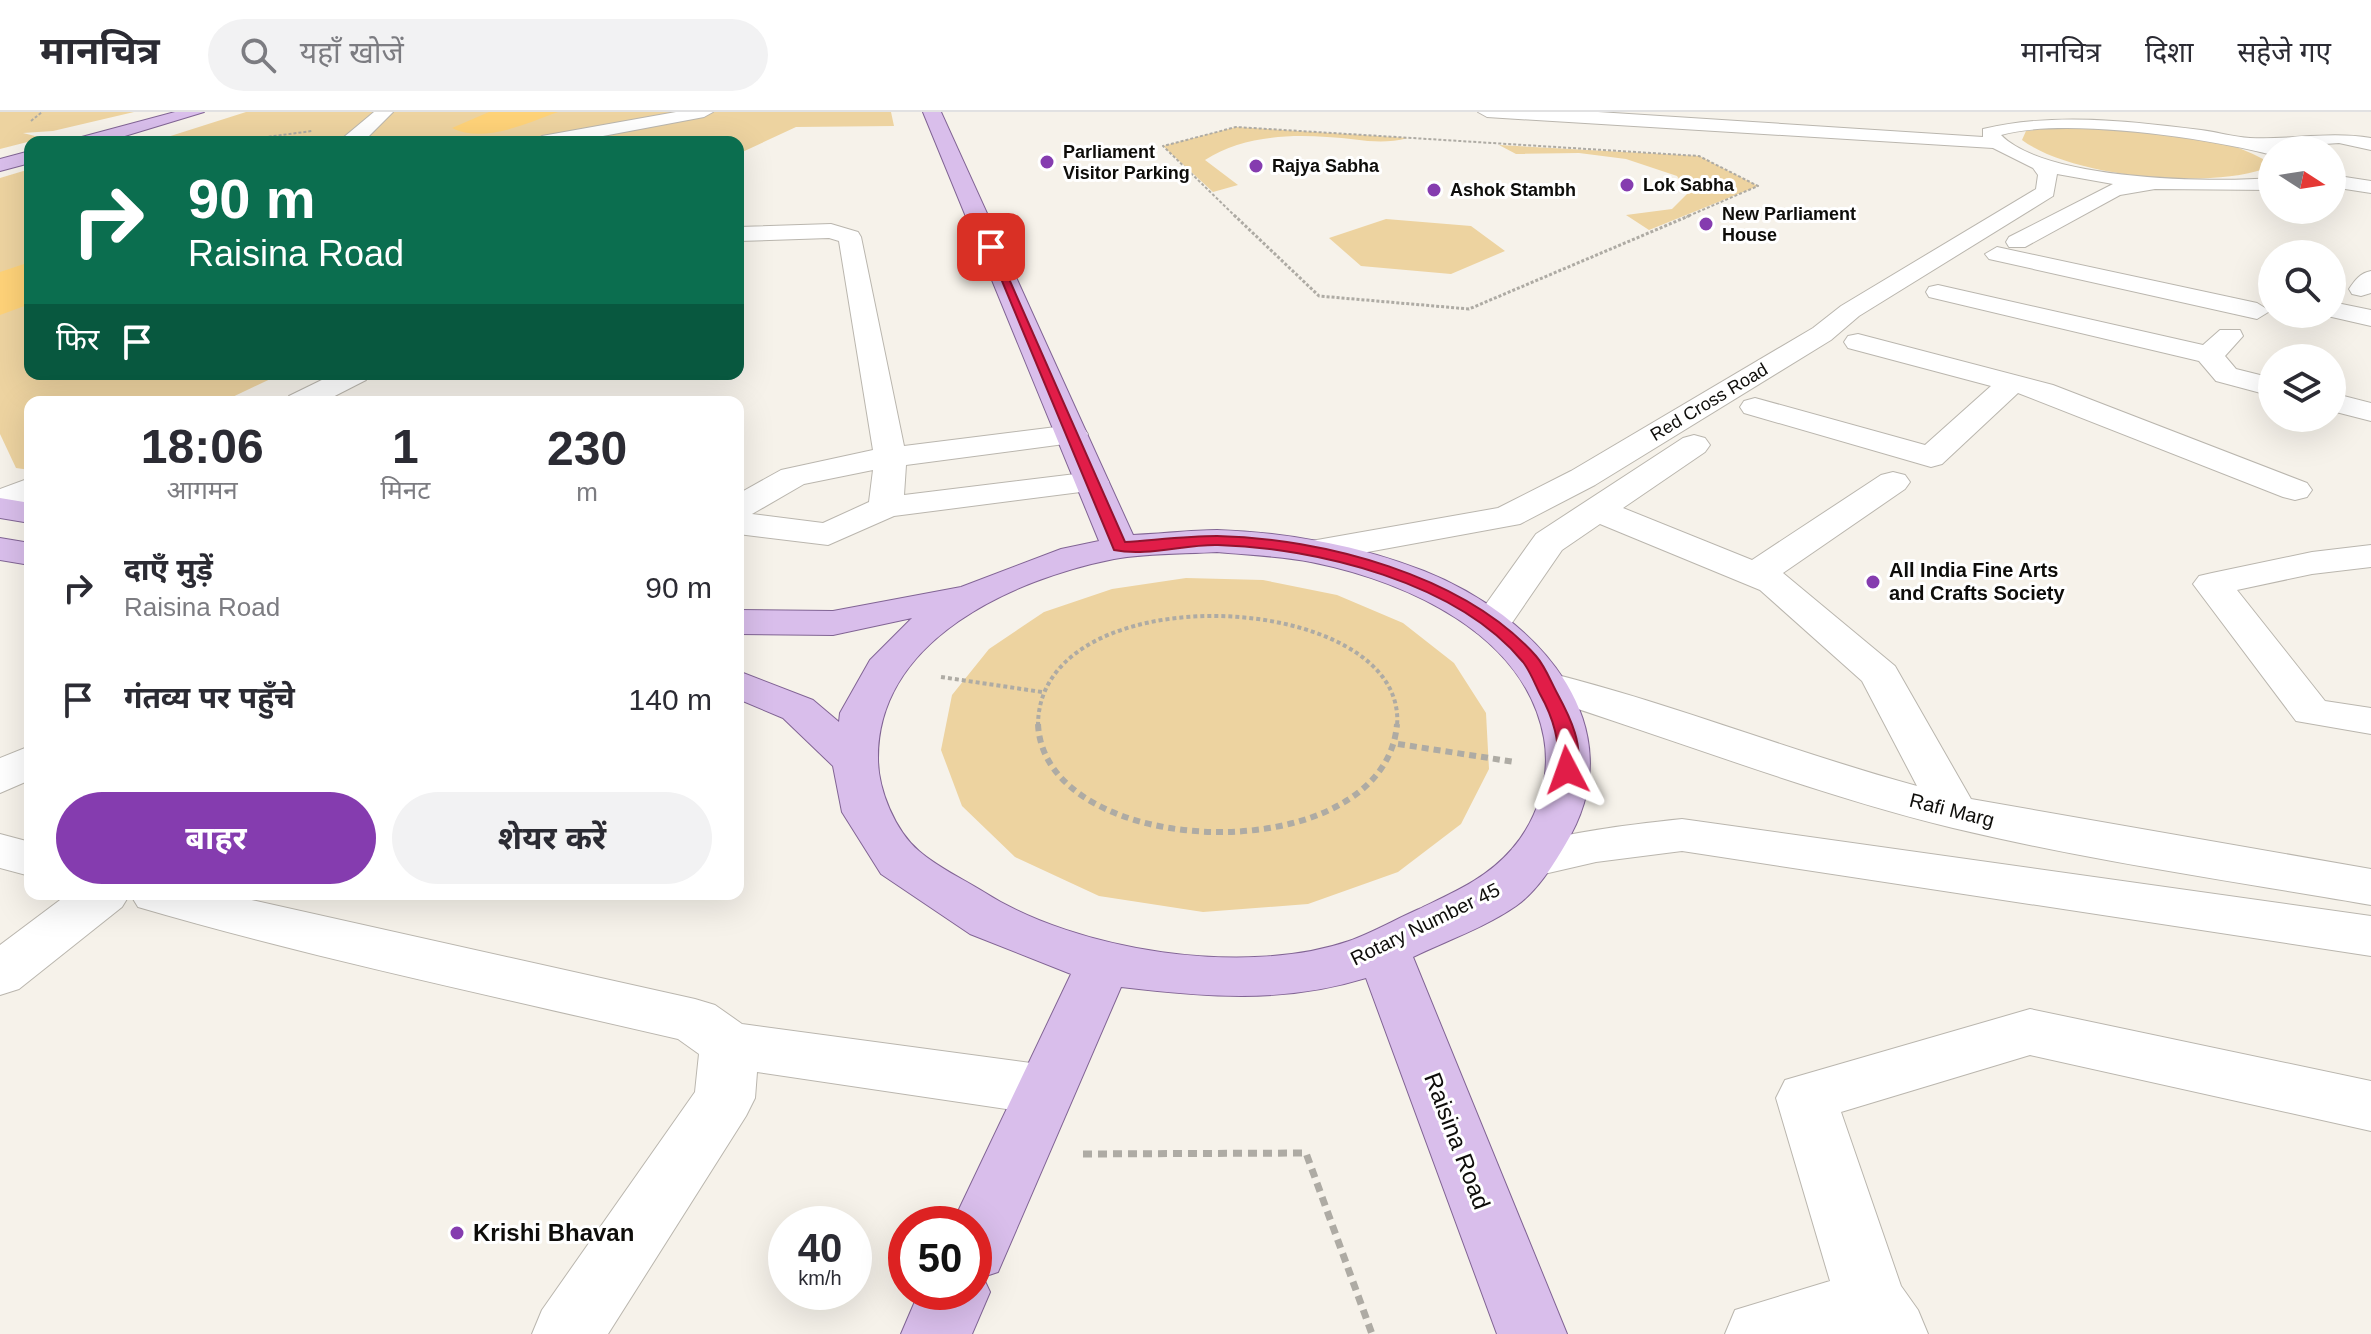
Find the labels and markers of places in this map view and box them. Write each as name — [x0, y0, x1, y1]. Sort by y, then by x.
place label: Parliament Visitor Parking — [1063, 142, 1190, 183]
marker: Parliament Visitor Parking — [1038, 153, 1056, 171]
place label: Rajya Sabha — [1272, 156, 1380, 176]
marker: Rajya Sabha — [1247, 157, 1265, 175]
place label: Lok Sabha — [1643, 175, 1735, 195]
marker: Lok Sabha — [1618, 176, 1636, 194]
place label: Ashok Stambh — [1450, 180, 1576, 200]
marker: Ashok Stambh — [1425, 181, 1443, 199]
place label: New Parliament House — [1722, 204, 1856, 245]
pin — [957, 213, 1025, 281]
marker: New Parliament House — [1697, 215, 1715, 233]
place label: All India Fine Arts and Crafts Society — [1889, 559, 2065, 604]
marker: All India Fine Arts and Crafts Society — [1864, 573, 1882, 591]
place label: Krishi Bhavan — [473, 1219, 634, 1246]
marker: Krishi Bhavan — [448, 1224, 466, 1242]

